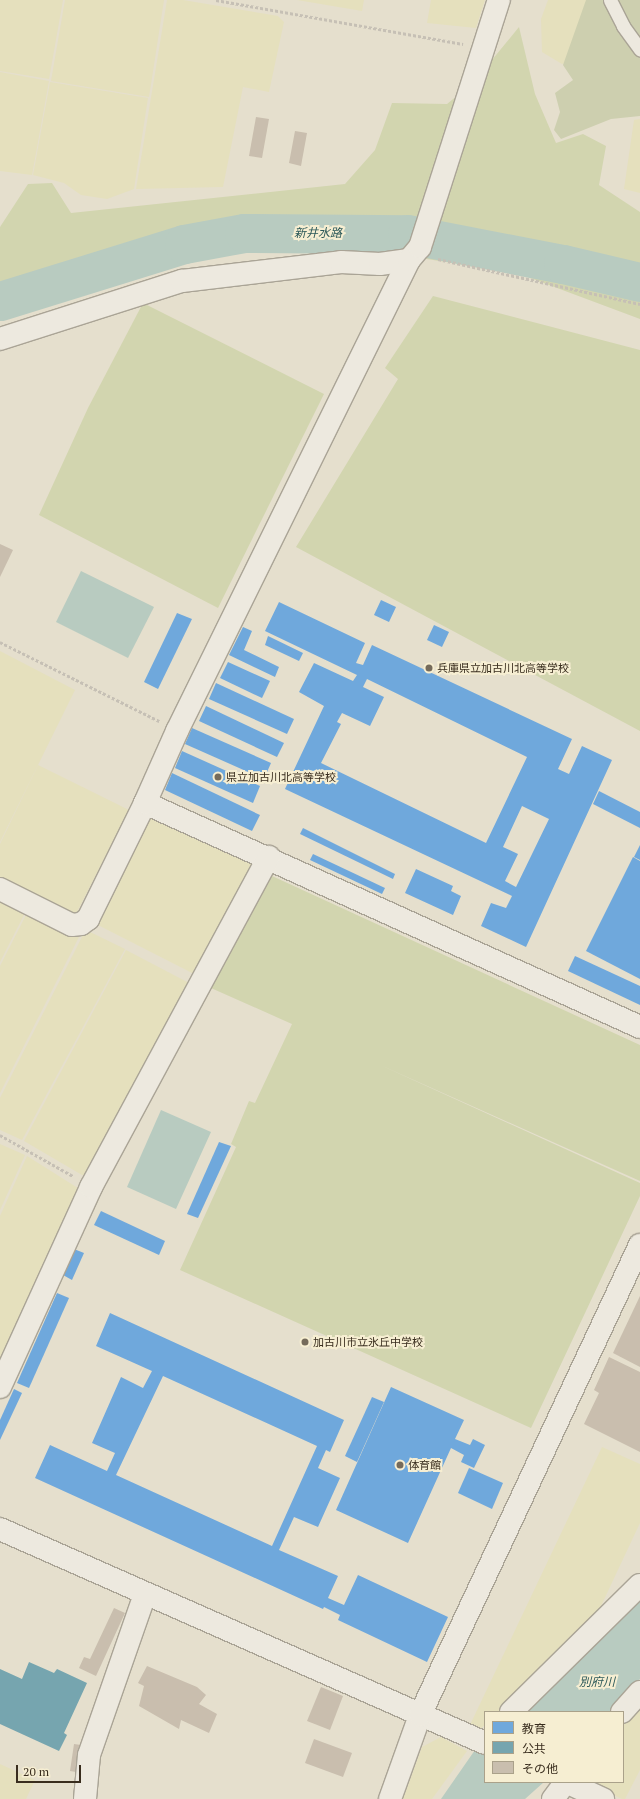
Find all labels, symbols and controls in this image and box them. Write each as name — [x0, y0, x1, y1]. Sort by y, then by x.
water label: 新井水路 — [294, 226, 342, 240]
place label: 兵庫県立加古川北高等学校 — [437, 661, 569, 675]
marker: 兵庫県立加古川北高等学校 — [424, 663, 434, 673]
place label: 県立加古川北高等学校 — [226, 770, 336, 784]
marker: 県立加古川北高等学校 — [213, 772, 223, 782]
place label: 加古川市立氷丘中学校 — [313, 1335, 423, 1349]
marker: 加古川市立氷丘中学校 — [300, 1337, 310, 1347]
place label: 体育館 — [408, 1458, 441, 1472]
marker: 体育館 — [395, 1460, 405, 1470]
water label: 別府川 — [579, 1675, 615, 1689]
legend — [484, 1711, 624, 1783]
text: 教育 — [522, 1721, 546, 1736]
text: 公共 — [522, 1741, 546, 1756]
scale bar — [18, 1757, 83, 1783]
text: その他 — [522, 1761, 558, 1776]
text: 20 m — [23, 1764, 49, 1779]

